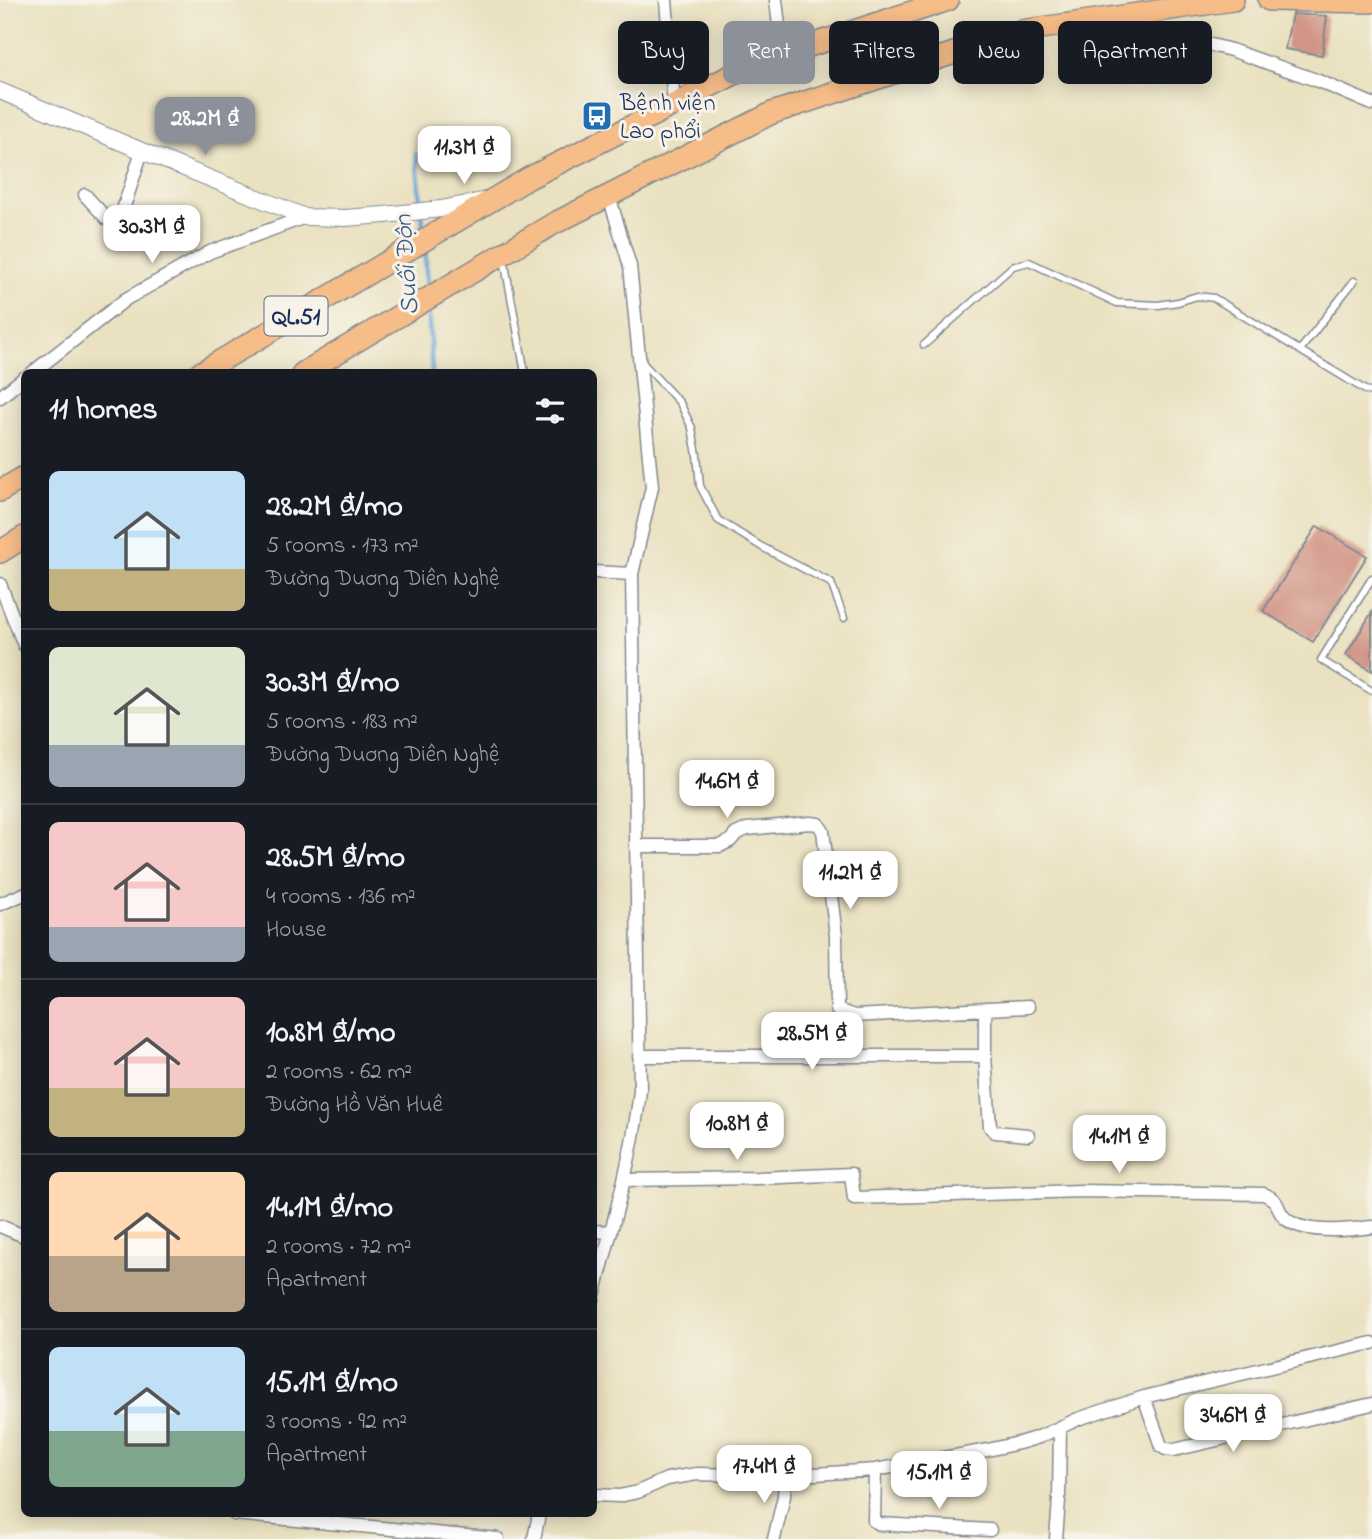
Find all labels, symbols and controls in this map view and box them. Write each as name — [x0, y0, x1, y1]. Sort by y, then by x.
chip: Buy — [618, 21, 709, 84]
chip: Rent — [723, 21, 815, 84]
chip: Filters — [829, 21, 939, 84]
chip: New — [953, 21, 1044, 84]
chip: Apartment — [1058, 21, 1212, 84]
place label: Bệnh viện Lao phổi — [619, 87, 716, 150]
pin: 28.2M ₫ — [140, 97, 270, 157]
bus stop icon: Bệnh viện Lao phổi — [580, 99, 614, 133]
text: 28.2M ₫ — [171, 103, 239, 136]
pin: 11.3M ₫ — [399, 127, 529, 186]
text: 11.3M ₫ — [434, 132, 494, 165]
pin: 30.3M ₫ — [87, 205, 217, 265]
text: 30.3M ₫ — [119, 211, 185, 244]
water label: Suối Độn — [385, 212, 430, 316]
road number: QL.51 — [264, 296, 328, 336]
text: 11 homes — [49, 389, 157, 433]
icon: filters — [531, 392, 569, 430]
text: 28.2M ₫/mo — [266, 486, 403, 530]
icon: home — [105, 499, 189, 583]
text: 5 rooms · 173 m² — [266, 530, 419, 563]
text: Đường Duơng Diên Nghệ — [266, 563, 501, 596]
text: 30.3M ₫/mo — [266, 662, 400, 706]
icon: home — [105, 675, 189, 759]
text: 5 rooms · 183 m² — [266, 706, 418, 739]
text: Đường Duơng Diên Nghệ — [266, 739, 501, 772]
pin: 14.6M ₫ — [662, 760, 792, 820]
text: 14.6M ₫ — [695, 766, 759, 799]
text: 28.5M ₫/mo — [266, 837, 405, 881]
icon: home — [105, 850, 189, 934]
pin: 11.2M ₫ — [785, 852, 915, 911]
text: 11.2M ₫ — [819, 857, 881, 890]
text: 4 rooms · 136 m² — [266, 881, 416, 914]
text: House — [266, 914, 326, 947]
text: 10.8M ₫/mo — [266, 1012, 396, 1056]
pin: 28.5M ₫ — [747, 1012, 877, 1072]
text: 28.5M ₫ — [777, 1018, 847, 1051]
icon: home — [105, 1025, 189, 1109]
text: 2 rooms · 62 m² — [266, 1056, 412, 1089]
text: Đường Hồ Văn Huê — [266, 1089, 443, 1122]
pin: 10.8M ₫ — [672, 1102, 802, 1162]
text: 10.8M ₫ — [706, 1108, 768, 1141]
pin: 14.1M ₫ — [1054, 1116, 1184, 1175]
text: 14.1M ₫ — [1089, 1121, 1149, 1154]
text: 14.1M ₫/mo — [266, 1187, 393, 1231]
icon: home — [105, 1200, 189, 1284]
text: 2 rooms · 72 m² — [266, 1231, 412, 1264]
text: Apartment — [266, 1264, 367, 1297]
text: 15.1M ₫/mo — [266, 1362, 398, 1406]
icon: home — [105, 1375, 189, 1459]
pin: 34.6M ₫ — [1168, 1394, 1298, 1454]
text: 34.6M ₫ — [1200, 1400, 1266, 1433]
text: 3 rooms · 92 m² — [266, 1406, 407, 1439]
text: Apartment — [266, 1439, 367, 1472]
pin: 17.4M ₫ — [699, 1446, 829, 1505]
text: 17.4M ₫ — [733, 1451, 795, 1484]
pin: 15.1M ₫ — [874, 1452, 1004, 1511]
text: 15.1M ₫ — [907, 1457, 971, 1490]

